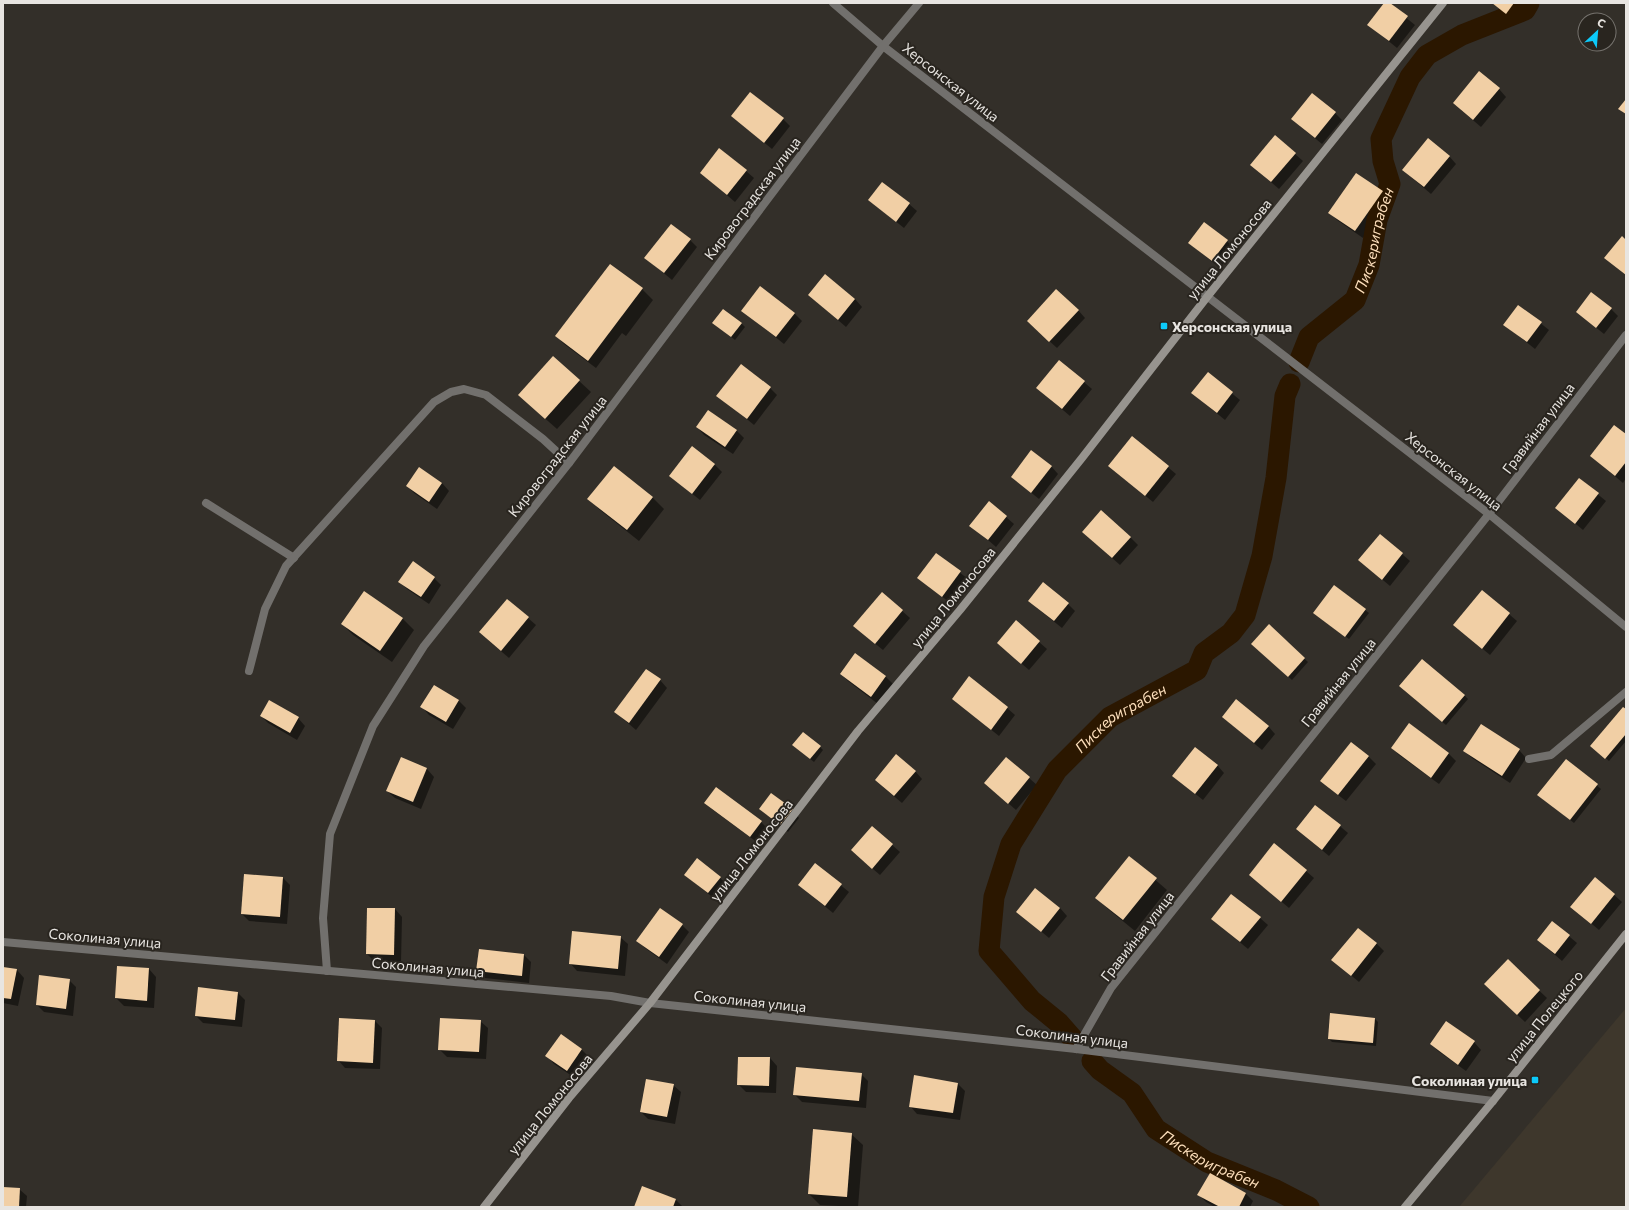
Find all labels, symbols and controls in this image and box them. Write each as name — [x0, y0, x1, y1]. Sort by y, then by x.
north arrow — [1577, 12, 1617, 52]
text: С — [1595, 15, 1608, 30]
street label: Херсонская улица — [899, 39, 1003, 125]
street label: Кировоградская улица — [700, 133, 804, 263]
water label: Пискериграбен — [1350, 184, 1397, 295]
street label: улица Ломоносова — [1183, 195, 1275, 303]
place label: Херсонская улица — [1172, 318, 1292, 335]
marker: Херсонская улица — [1159, 321, 1169, 331]
street label: Гравийная улица — [1498, 379, 1578, 477]
street label: Кировоградская улица — [504, 392, 610, 520]
street label: Херсонская улица — [1402, 428, 1506, 514]
street label: улица Ломоносова — [907, 543, 999, 651]
street label: Гравийная улица — [1297, 634, 1379, 730]
water label: Пискериграбен — [1071, 679, 1170, 756]
street label: улица Ломоносова — [706, 796, 796, 904]
street label: Гравийная улица — [1097, 888, 1177, 984]
street label: Соколиная улица — [48, 925, 162, 951]
street label: Соколиная улица — [371, 954, 485, 980]
street label: улица Полецкого — [1502, 967, 1586, 1065]
street label: Соколиная улица — [693, 987, 807, 1015]
street label: Соколиная улица — [1015, 1021, 1129, 1051]
street label: улица Ломоносова — [504, 1050, 596, 1158]
place label: Соколиная улица — [1411, 1072, 1527, 1089]
marker: Соколиная улица — [1530, 1075, 1540, 1085]
water label: Пискериграбен — [1158, 1126, 1263, 1192]

